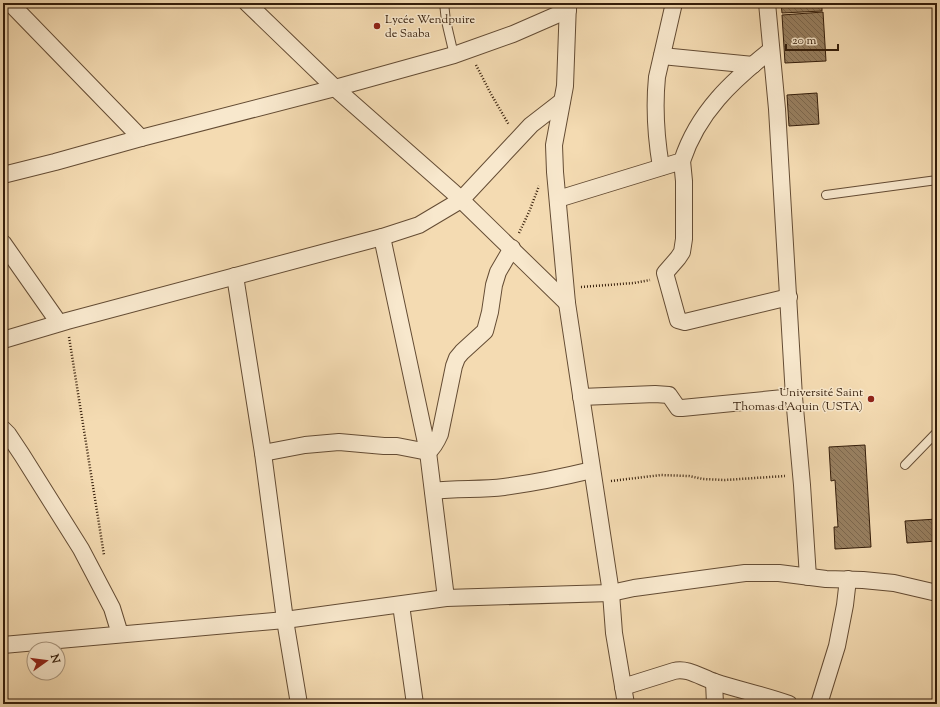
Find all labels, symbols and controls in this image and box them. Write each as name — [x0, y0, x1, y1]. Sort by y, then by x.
place label: Lycée Wendpuire de Saaba — [385, 11, 476, 43]
marker: Lycée Wendpuire de Saaba — [372, 21, 382, 31]
scale bar — [786, 26, 838, 52]
text: 20 m — [792, 32, 817, 50]
place label: Université Saint Thomas d’Aquin (USTA) — [733, 384, 863, 416]
marker: Université Saint Thomas d’Aquin (USTA) — [866, 394, 876, 404]
north arrow — [26, 641, 66, 681]
text: N — [46, 652, 64, 665]

